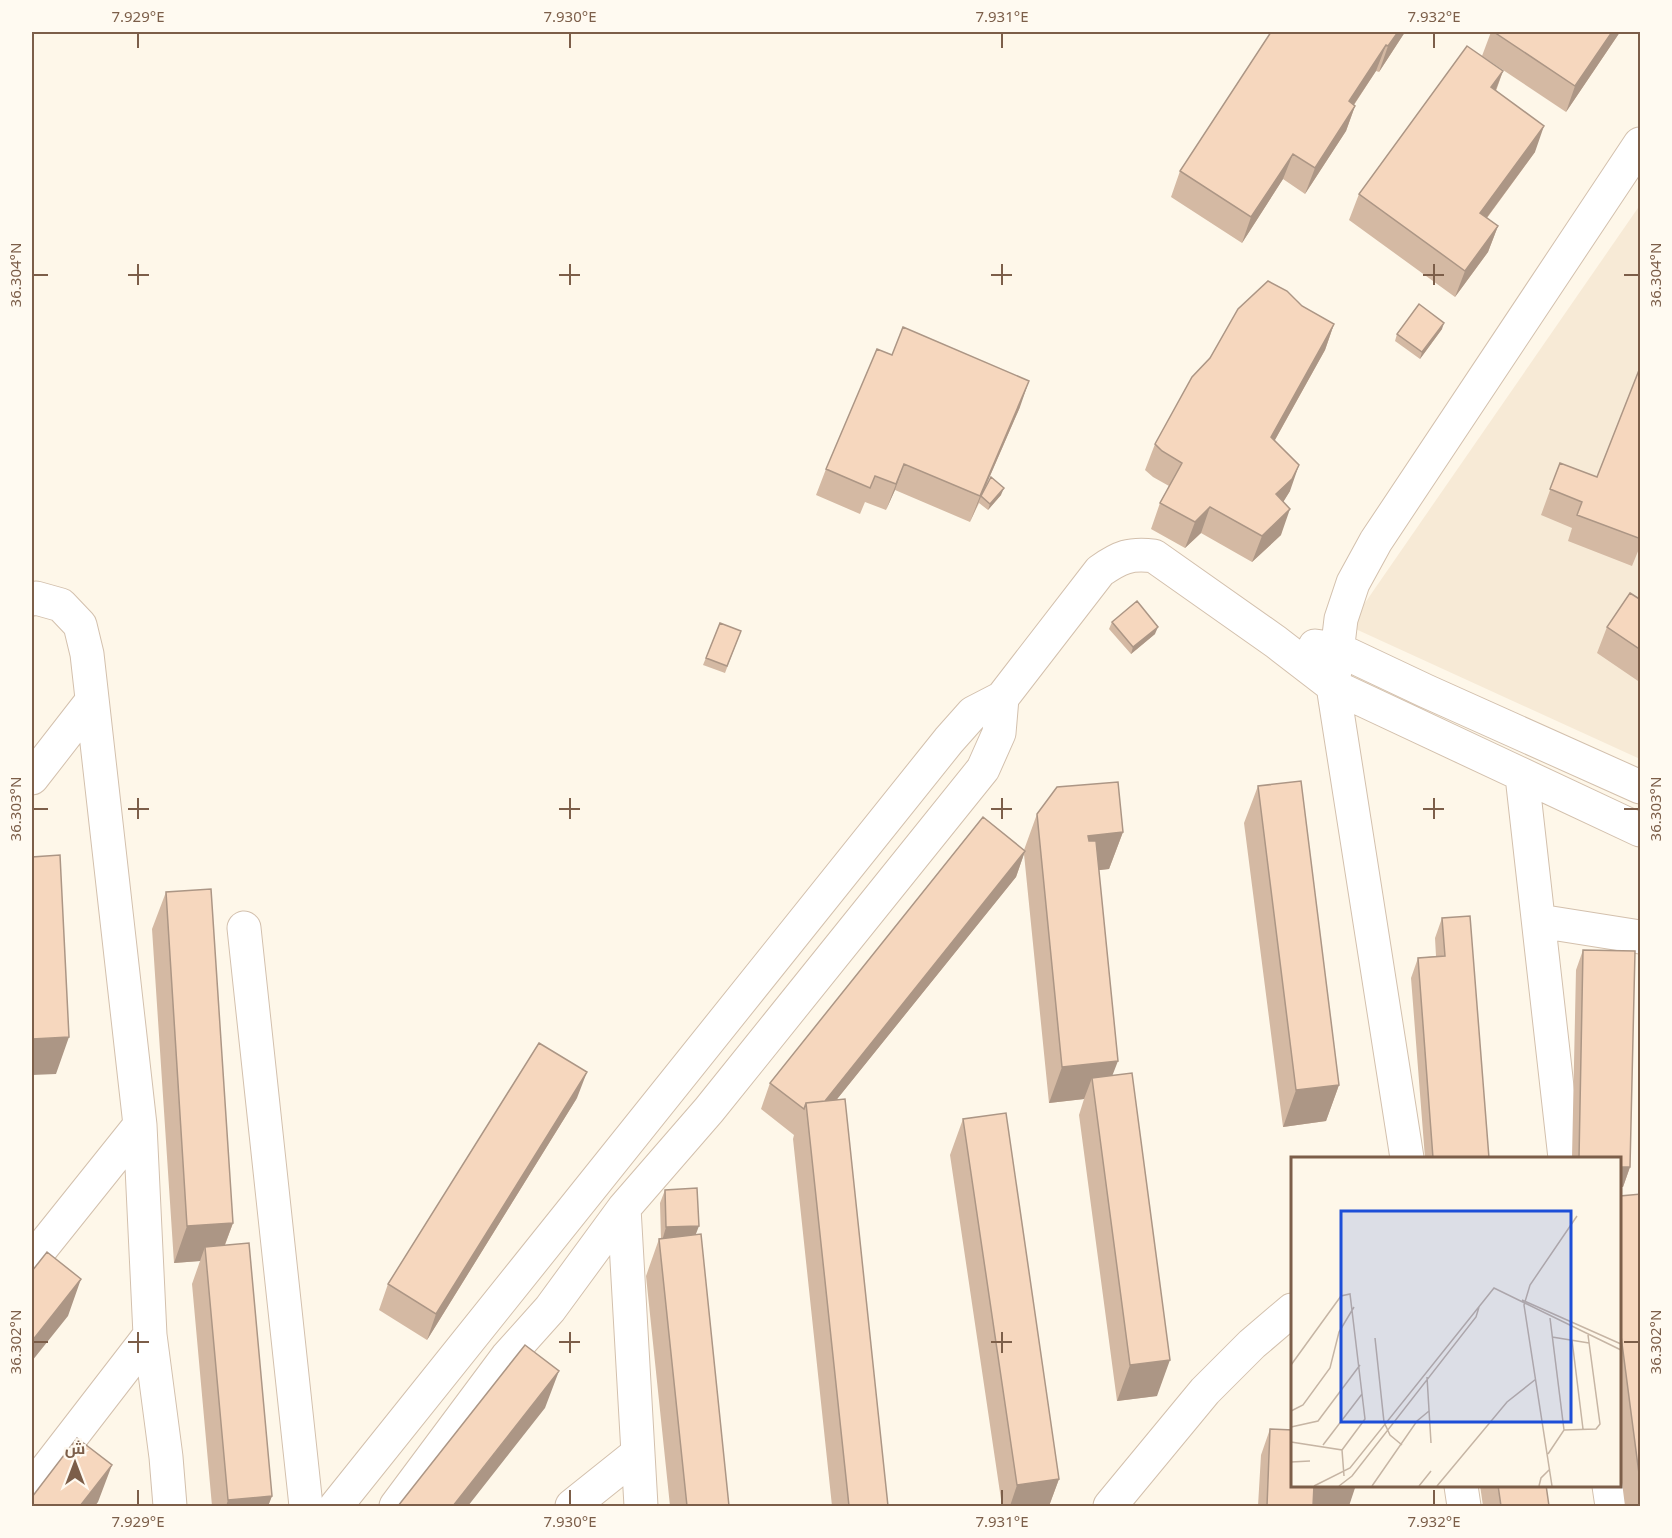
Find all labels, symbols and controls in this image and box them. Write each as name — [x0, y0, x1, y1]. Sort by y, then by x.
text: 7.929°E — [111, 6, 165, 26]
text: 7.930°E — [543, 6, 597, 26]
text: 7.931°E — [975, 6, 1029, 26]
text: 7.932°E — [1407, 6, 1461, 26]
text: 36.304°N — [5, 243, 25, 307]
text: 36.304°N — [1645, 243, 1665, 307]
text: 36.303°N — [5, 777, 25, 841]
text: 36.303°N — [1645, 777, 1665, 841]
inset map — [1291, 1157, 1621, 1487]
text: 36.302°N — [5, 1310, 25, 1374]
text: 36.302°N — [1645, 1310, 1665, 1374]
north arrow — [45, 1433, 105, 1493]
text: ش — [65, 1437, 85, 1459]
text: 7.929°E — [111, 1511, 165, 1531]
text: 7.930°E — [543, 1511, 597, 1531]
text: 7.931°E — [975, 1511, 1029, 1531]
text: 7.932°E — [1407, 1511, 1461, 1531]

